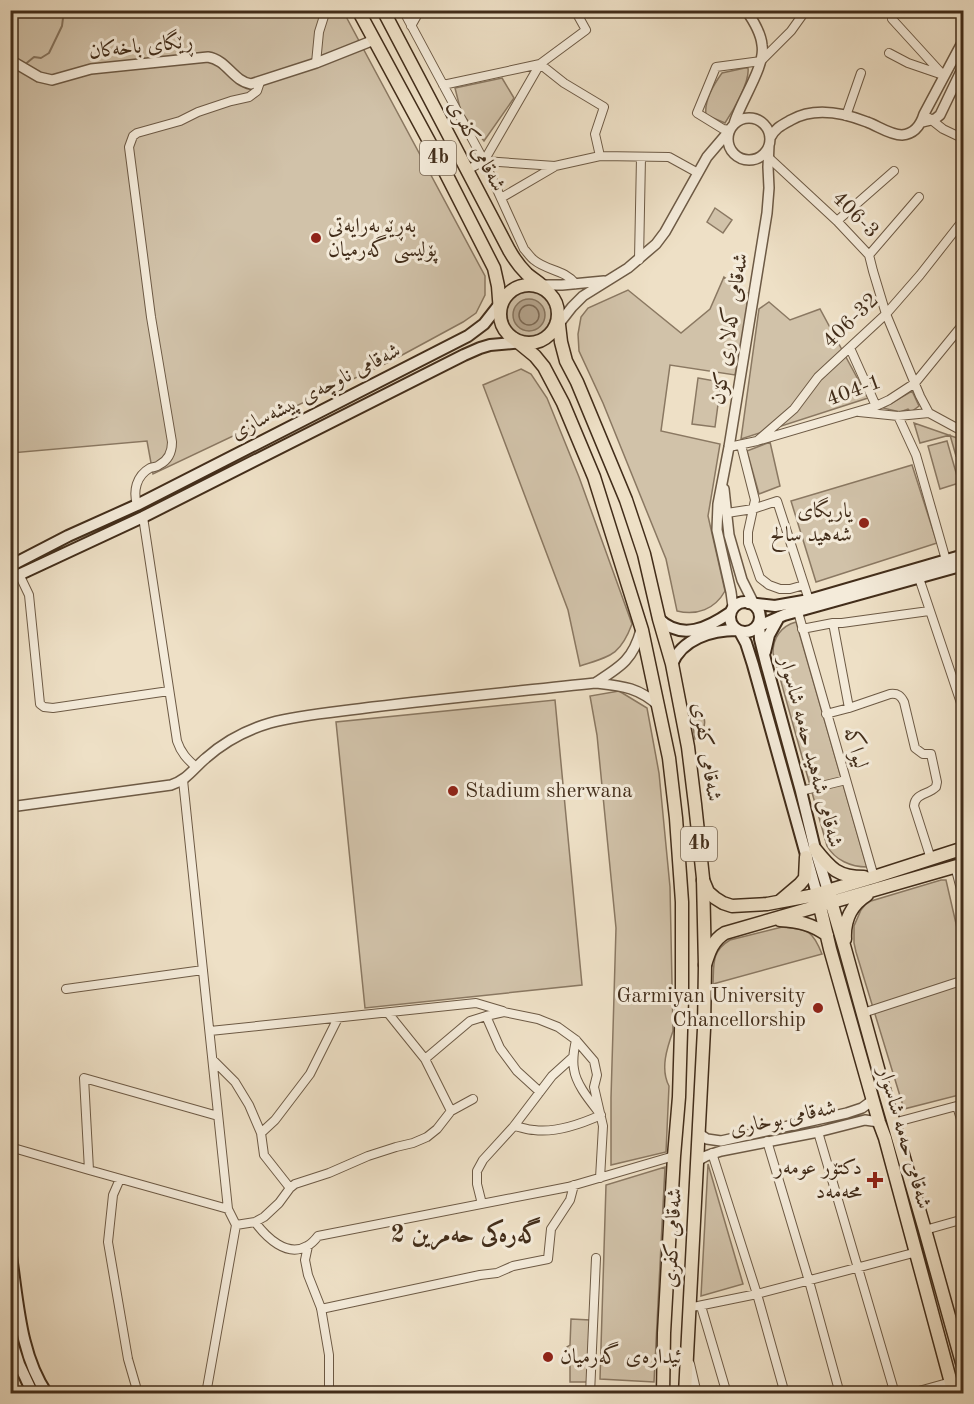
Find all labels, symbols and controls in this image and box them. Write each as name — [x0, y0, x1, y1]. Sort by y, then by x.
street label: ڕێگای باخەکان — [88, 27, 195, 68]
street label: شەقامی کفری — [442, 97, 509, 196]
road number: 4b — [420, 141, 456, 175]
street label: 406-3 — [828, 188, 882, 242]
place label: بەڕێوبەرایەتی پۆلیسی گەرمیان — [328, 216, 438, 264]
marker: بەڕێوبەرایەتی پۆلیسی گەرمیان — [309, 231, 323, 245]
street label: شەقامی کەلاری کۆن — [704, 251, 753, 406]
street label: 406-32 — [819, 290, 883, 352]
street label: شەقامی ناوچەی پیشەسازی — [228, 340, 405, 446]
street label: 404-1 — [824, 371, 884, 411]
place label: یاریگای شەهید سالح — [770, 497, 853, 552]
marker: یاریگای شەهید سالح — [857, 516, 871, 530]
street label: شەقامی شەهید حەمە شاسوار — [773, 652, 846, 850]
street label: شەقامی کفری — [687, 701, 724, 803]
street label: لیواکە — [838, 724, 875, 771]
place label: Stadium sherwana — [465, 781, 633, 802]
marker: Stadium sherwana — [446, 784, 460, 798]
road number: 4b — [681, 827, 717, 861]
place label: Garmiyan University Chancellorship — [616, 986, 806, 1031]
marker: Garmiyan University Chancellorship — [811, 1001, 825, 1015]
street label: شەقامی حەمە شاسوار — [872, 1063, 934, 1212]
street label: شەقامی بوخاری — [728, 1097, 838, 1141]
place label: دکتۆر عومەر محەمەد — [772, 1158, 862, 1203]
marker: دکتۆر عومەر محەمەد — [866, 1171, 884, 1189]
street label: شەقامی کفری — [660, 1188, 687, 1288]
district label: گەرەکی حەمرین 2 — [391, 1216, 541, 1251]
place label: ئیدارەی گەرمیان — [560, 1341, 682, 1368]
marker: ئیدارەی گەرمیان — [541, 1350, 555, 1364]

